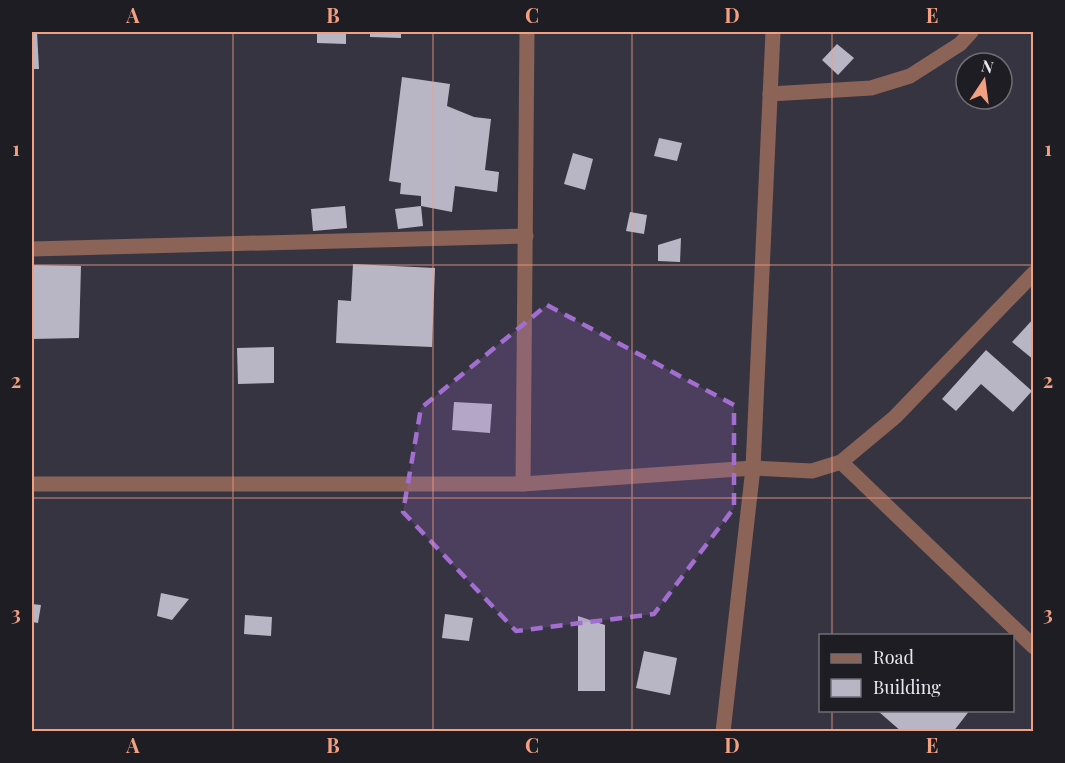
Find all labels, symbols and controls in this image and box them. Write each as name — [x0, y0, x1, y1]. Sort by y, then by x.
text: A — [125, 1, 140, 28]
text: B — [326, 1, 340, 28]
text: C — [525, 1, 539, 28]
text: D — [724, 1, 740, 28]
text: E — [926, 1, 938, 28]
north arrow — [954, 51, 1014, 111]
text: N — [979, 54, 996, 78]
text: 1 — [12, 134, 20, 161]
text: 1 — [1044, 134, 1052, 161]
text: 2 — [11, 366, 21, 393]
text: 2 — [1043, 366, 1053, 393]
text: 3 — [11, 599, 21, 626]
text: 3 — [1043, 599, 1053, 626]
legend — [819, 634, 1014, 712]
text: Road — [873, 645, 914, 669]
text: Building — [873, 675, 941, 699]
text: A — [125, 731, 140, 758]
text: B — [326, 731, 340, 758]
text: C — [525, 731, 539, 758]
text: D — [724, 731, 740, 758]
text: E — [926, 731, 938, 758]

